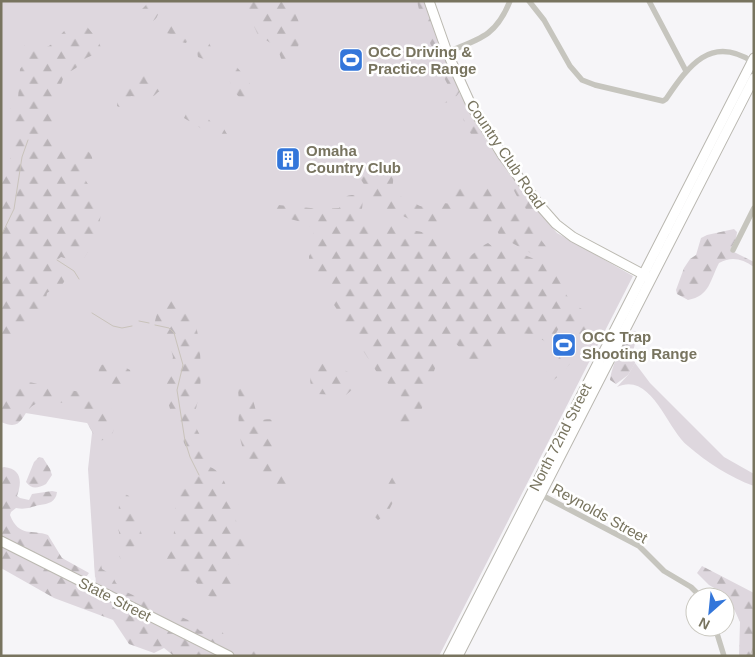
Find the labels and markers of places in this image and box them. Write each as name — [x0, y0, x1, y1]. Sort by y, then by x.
place label: OCC Driving & Practice Range — [368, 43, 476, 77]
sports icon: OCC Driving & Practice Range — [338, 47, 364, 73]
place label: Omaha Country Club — [306, 142, 401, 176]
building icon: Omaha Country Club — [275, 146, 301, 172]
place label: OCC Trap Shooting Range — [582, 328, 697, 362]
sports icon: OCC Trap Shooting Range — [551, 332, 577, 358]

